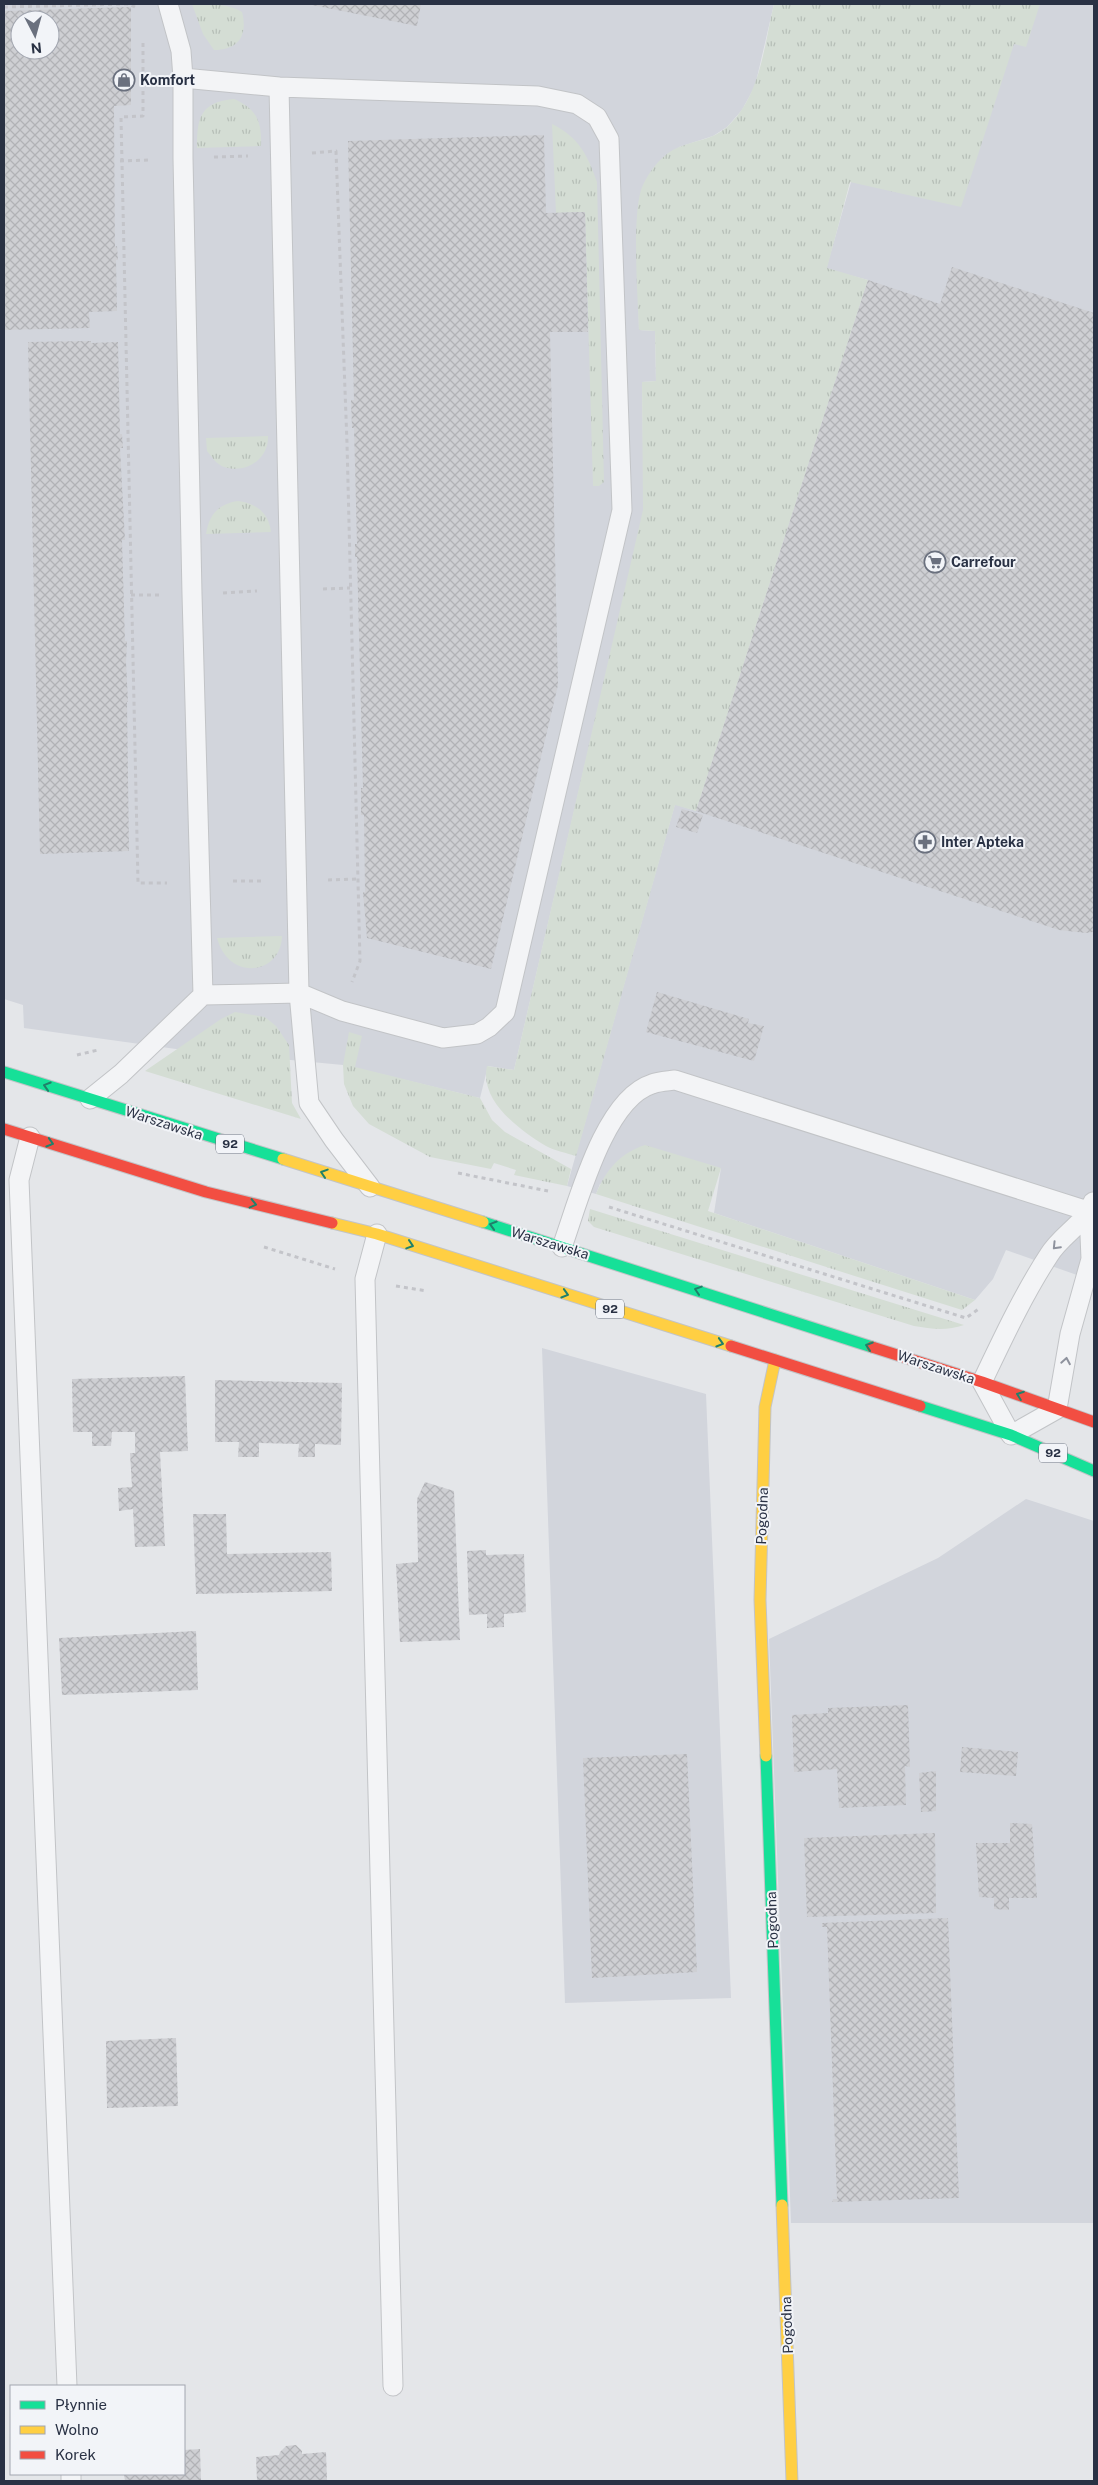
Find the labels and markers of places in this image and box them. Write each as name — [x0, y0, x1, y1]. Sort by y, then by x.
shop icon: Komfort — [112, 68, 136, 92]
place label: Komfort — [140, 72, 195, 88]
supermarket icon: Carrefour — [923, 550, 947, 574]
place label: Carrefour — [951, 554, 1016, 570]
pharmacy icon: Inter Apteka — [913, 830, 937, 854]
place label: Inter Apteka — [941, 834, 1024, 850]

